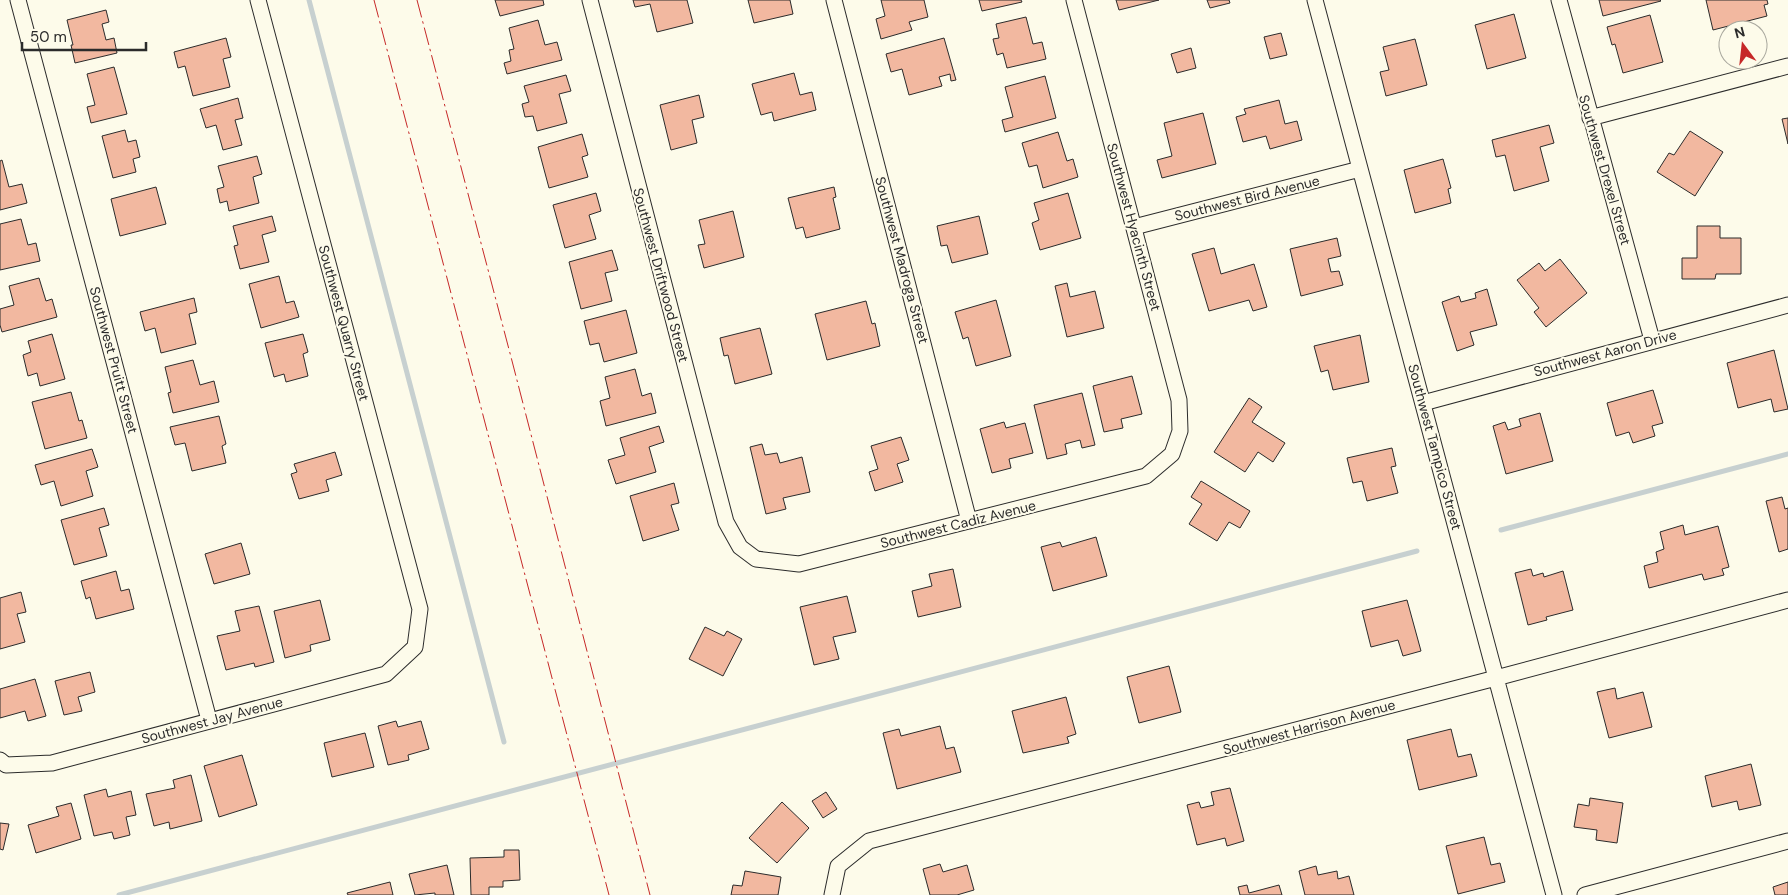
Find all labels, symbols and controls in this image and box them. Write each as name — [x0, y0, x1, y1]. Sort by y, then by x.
scale bar — [22, 20, 146, 52]
north arrow — [1718, 20, 1768, 70]
text: N — [1732, 22, 1747, 42]
text: 50 m — [30, 27, 67, 47]
street label: Southwest Drexel Street — [1575, 93, 1635, 247]
street label: Southwest Hyacinth Street — [1103, 141, 1165, 313]
street label: Southwest Bird Avenue — [1172, 171, 1322, 225]
street label: Southwest Madroga Street — [871, 175, 933, 345]
street label: Southwest Driftwood Street — [629, 186, 693, 364]
street label: Southwest Quarry Street — [315, 243, 373, 403]
street label: Southwest Pruitt Street — [86, 285, 142, 435]
street label: Southwest Aaron Drive — [1532, 325, 1678, 381]
street label: Southwest Tampico Street — [1404, 362, 1466, 532]
street label: Southwest Cadiz Avenue — [878, 496, 1038, 552]
street label: Southwest Jay Avenue — [139, 692, 285, 748]
street label: Southwest Harrison Avenue — [1221, 695, 1397, 759]

